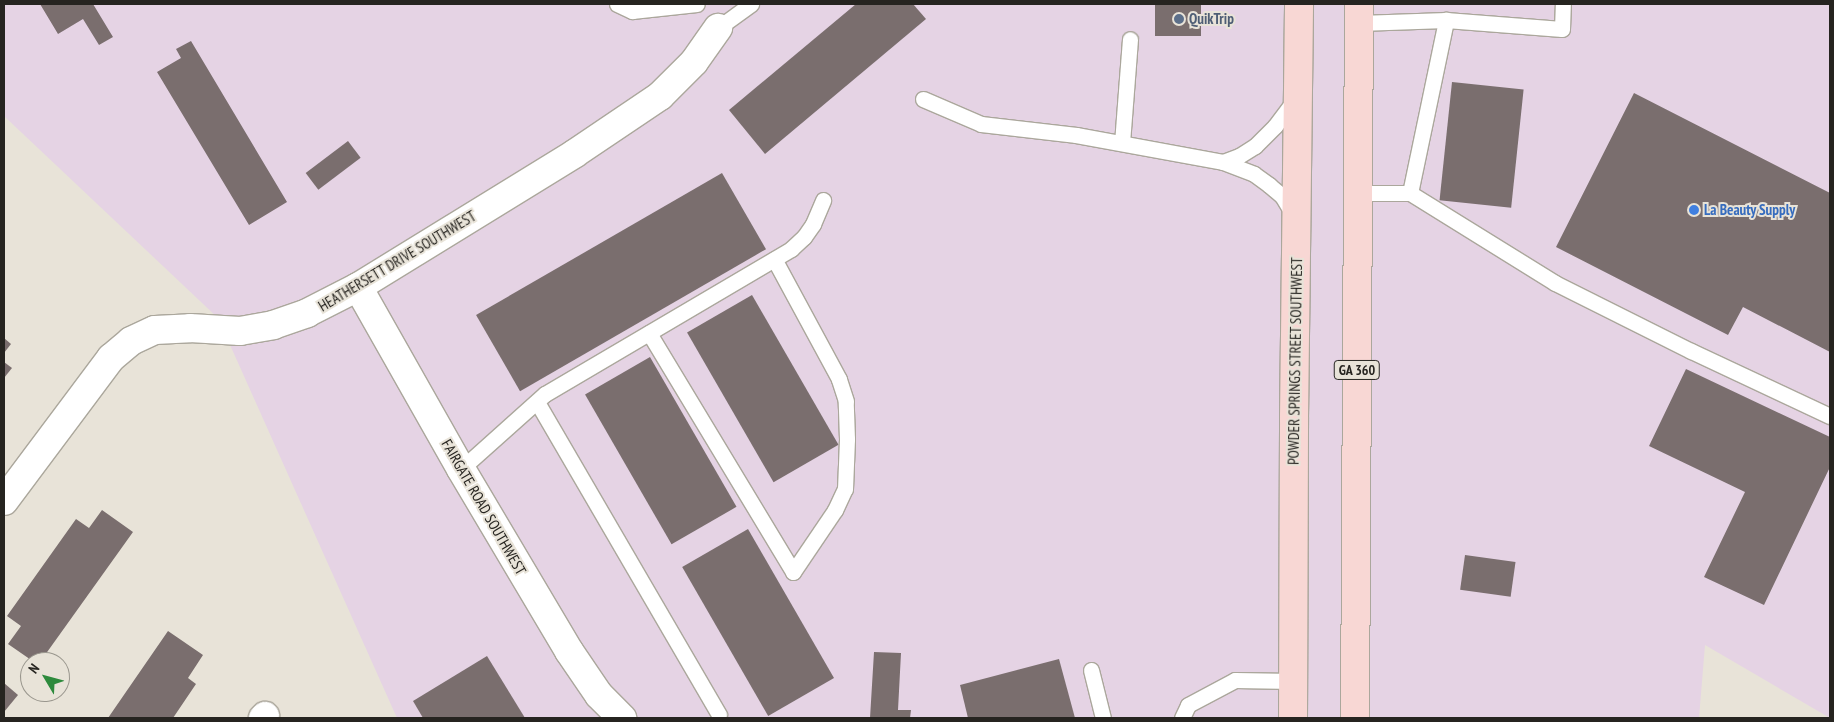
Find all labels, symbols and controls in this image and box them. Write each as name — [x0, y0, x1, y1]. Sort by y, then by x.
place label: QuikTrip — [1189, 10, 1234, 28]
marker: QuikTrip — [1173, 13, 1185, 25]
place label: La Beauty Supply — [1704, 201, 1796, 219]
marker: La Beauty Supply — [1688, 204, 1700, 216]
street label: HEATHERSETT DRIVE SOUTHWEST — [315, 207, 479, 315]
street label: POWDER SPRINGS STREET SOUTHWEST — [1284, 257, 1306, 465]
road number: GA 360 — [1333, 358, 1381, 382]
street label: FAIRGATE ROAD SOUTHWEST — [438, 436, 530, 578]
north arrow — [20, 652, 70, 702]
text: N — [24, 660, 43, 677]

